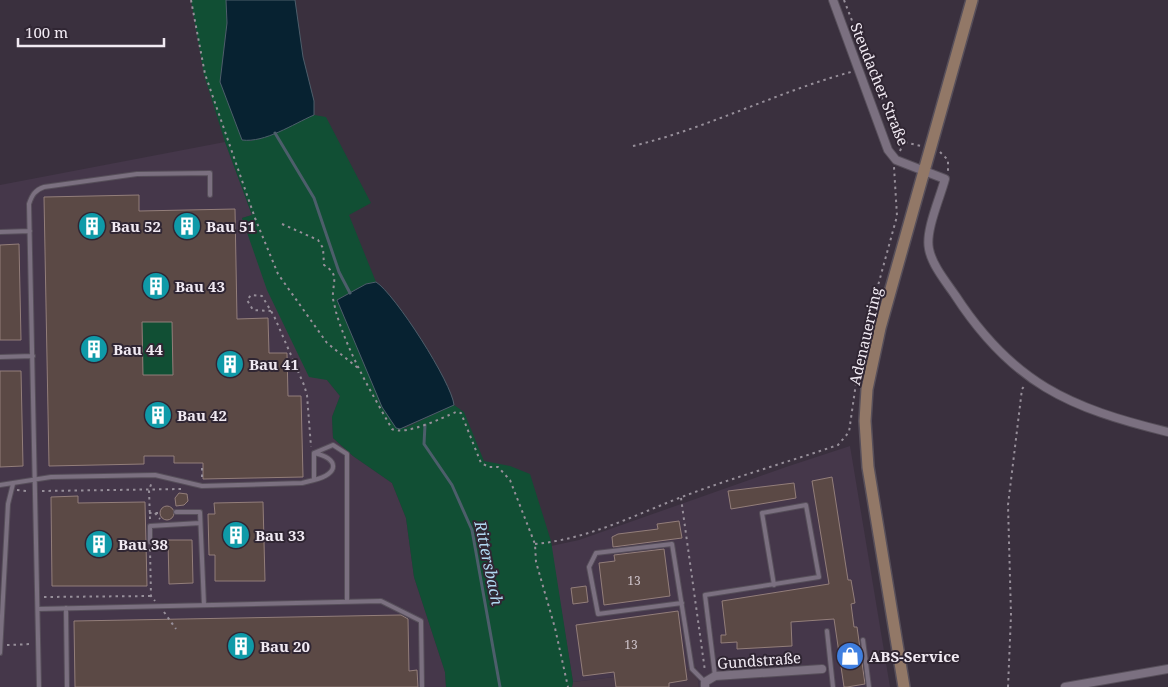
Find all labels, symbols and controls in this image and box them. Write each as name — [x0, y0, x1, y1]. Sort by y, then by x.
scale bar — [18, 15, 164, 47]
street label: Steudacher Straße — [846, 20, 914, 148]
text: 100 m — [25, 22, 68, 42]
building icon: Bau 52 — [77, 211, 107, 241]
building icon: Bau 51 — [172, 211, 202, 241]
place label: Bau 52 — [111, 216, 161, 236]
place label: Bau 51 — [206, 216, 256, 236]
building icon: Bau 43 — [141, 271, 171, 301]
place label: Bau 43 — [175, 276, 225, 296]
street label: Adenauerring — [844, 285, 886, 387]
building icon: Bau 44 — [79, 334, 109, 364]
place label: Bau 44 — [113, 339, 163, 359]
building icon: Bau 41 — [215, 349, 245, 379]
place label: Bau 41 — [249, 354, 299, 374]
building icon: Bau 42 — [143, 400, 173, 430]
place label: Bau 42 — [177, 405, 227, 425]
water label: Rittersbach — [469, 518, 509, 608]
building icon: Bau 33 — [221, 520, 251, 550]
place label: Bau 33 — [255, 525, 305, 545]
building icon: Bau 38 — [84, 529, 114, 559]
place label: Bau 38 — [118, 534, 168, 554]
house number: 13 — [627, 572, 641, 589]
building icon: Bau 20 — [226, 631, 256, 661]
place label: Bau 20 — [260, 636, 310, 656]
house number: 13 — [624, 636, 638, 653]
shop icon: ABS-Service — [835, 641, 865, 671]
place label: ABS-Service — [869, 646, 960, 666]
street label: Gundstraße — [716, 647, 802, 673]

